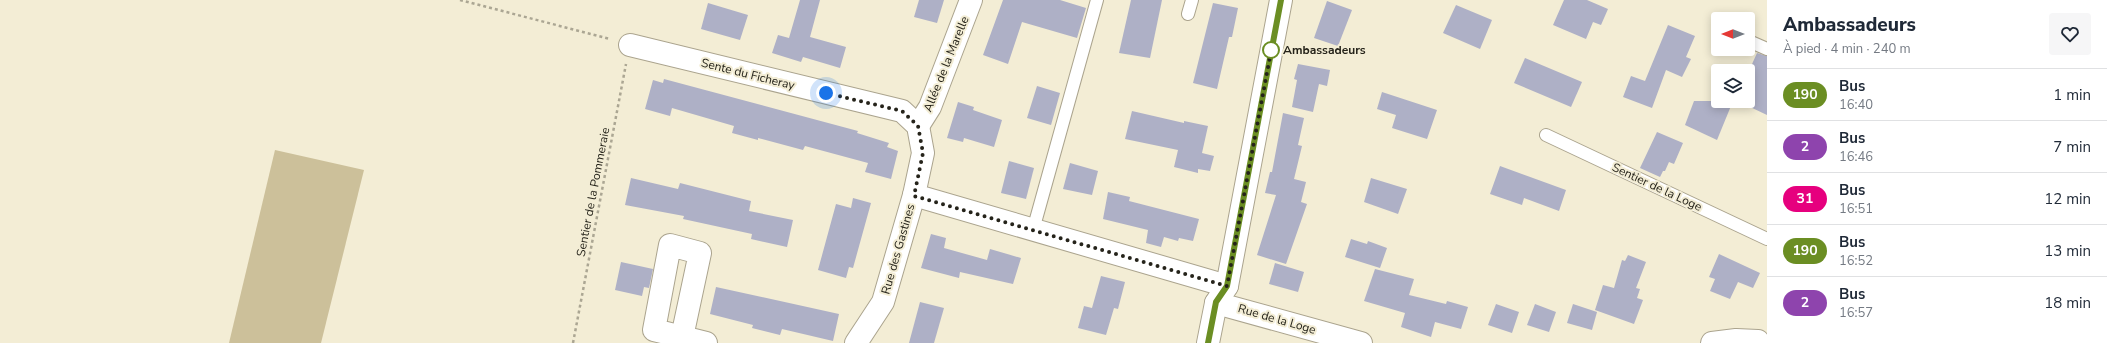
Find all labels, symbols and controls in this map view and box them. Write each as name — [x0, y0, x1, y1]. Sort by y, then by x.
north arrow — [1711, 12, 1755, 56]
map controls — [1711, 12, 1755, 108]
text: Ambassadeurs — [1783, 12, 1916, 38]
button: heart — [2049, 13, 2091, 55]
street label: Allée de la Marelle — [920, 14, 972, 114]
text: À pied · 4 min · 240 m — [1783, 40, 1911, 58]
marker: Ambassadeurs — [1262, 41, 1280, 59]
place label: Ambassadeurs — [1283, 42, 1366, 58]
street label: Sente du Ficheray — [700, 55, 797, 94]
button: layers — [1711, 64, 1755, 108]
text: Bus — [1839, 76, 1865, 96]
your location — [816, 83, 836, 103]
text: 190 — [1792, 85, 1818, 104]
text: 1 min — [2053, 85, 2091, 105]
text: 16:40 — [1839, 96, 1873, 114]
street label: Sentier de la Pommeraie — [573, 126, 613, 258]
text: Bus — [1839, 128, 1865, 148]
text: 2 — [1801, 137, 1809, 156]
text: 7 min — [2053, 137, 2091, 157]
text: 16:46 — [1839, 148, 1873, 166]
street label: Sentier de la Loge — [1610, 159, 1704, 215]
text: Bus — [1839, 180, 1865, 200]
text: 31 — [1797, 189, 1813, 208]
text: 12 min — [2044, 189, 2091, 209]
text: 16:51 — [1839, 200, 1873, 218]
street label: Rue des Gastines — [877, 202, 919, 296]
text: Bus — [1839, 232, 1865, 252]
text: 190 — [1792, 241, 1818, 260]
text: 13 min — [2044, 241, 2091, 261]
text: 16:52 — [1839, 252, 1873, 270]
text: Bus — [1839, 284, 1865, 304]
text: 2 — [1801, 293, 1809, 312]
text: 18 min — [2044, 293, 2091, 313]
street label: Rue de la Loge — [1236, 300, 1318, 338]
text: 16:57 — [1839, 304, 1873, 322]

